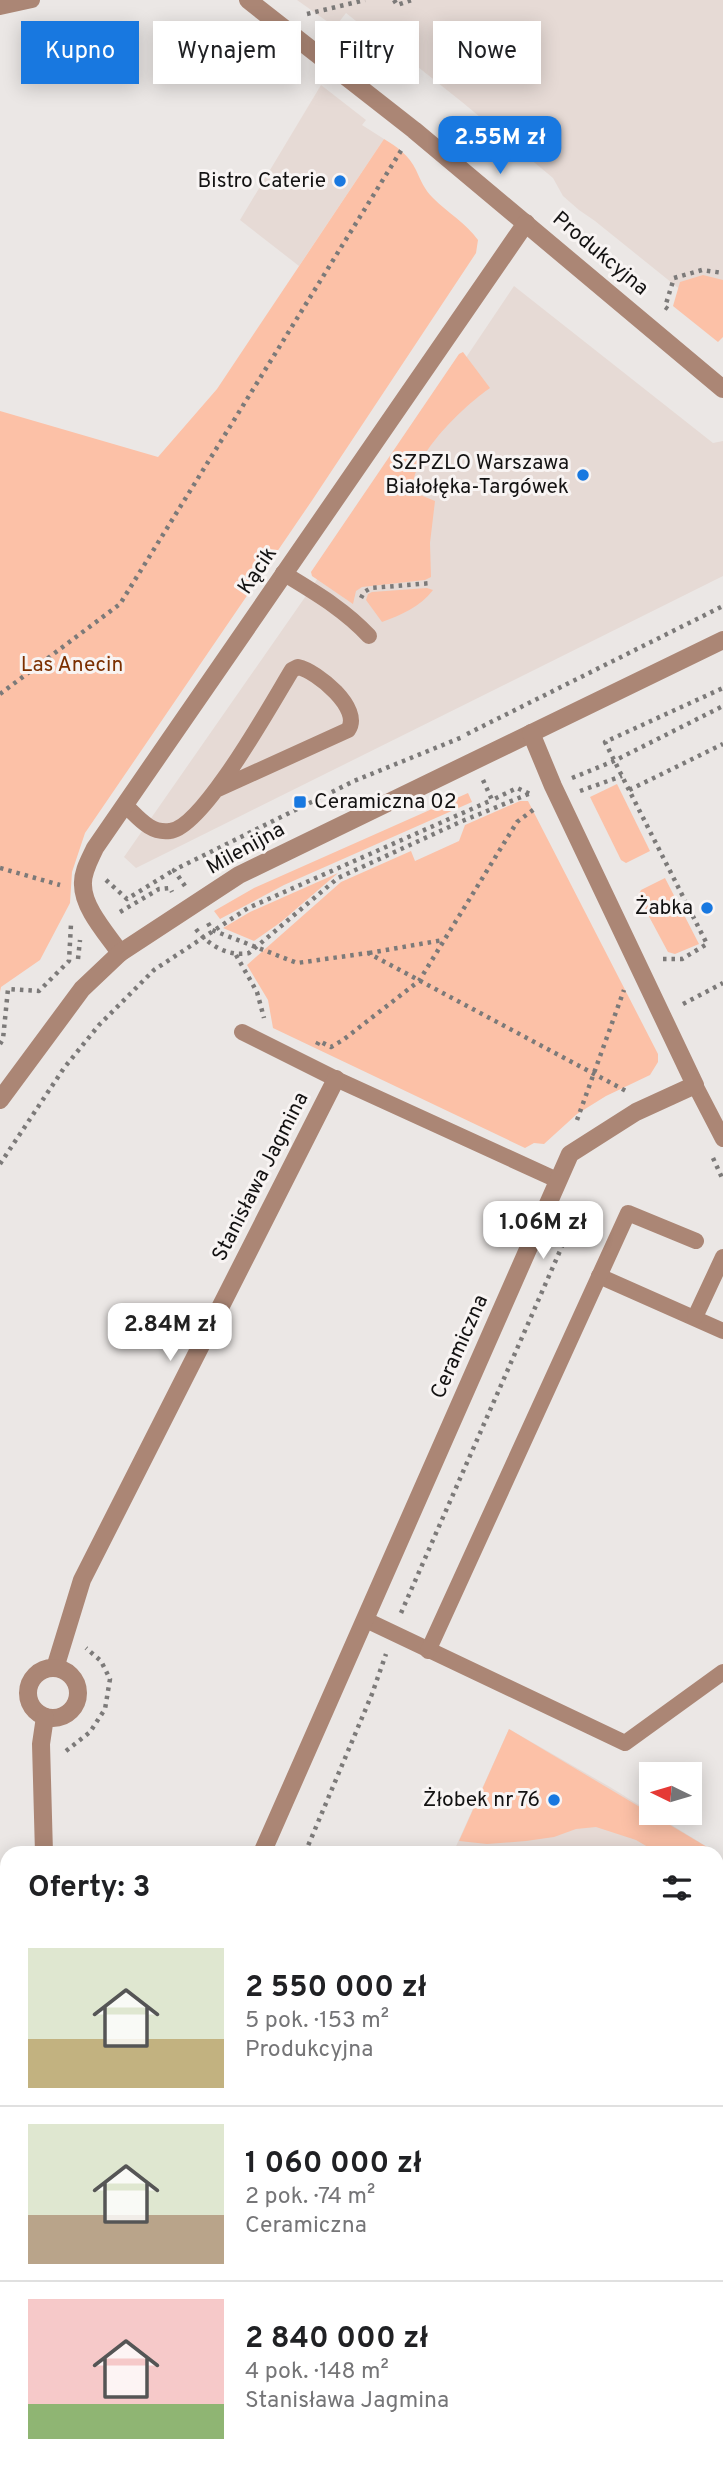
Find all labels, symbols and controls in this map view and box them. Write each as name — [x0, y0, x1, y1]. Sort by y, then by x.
chip: Kupno — [21, 21, 139, 84]
chip: Wynajem — [153, 21, 301, 84]
chip: Filtry — [315, 21, 419, 84]
chip: Nowe — [433, 21, 541, 84]
pin: 2.55M zł — [428, 116, 572, 176]
text: 2.55M zł — [454, 124, 546, 153]
place label: Bistro Caterie — [198, 168, 326, 195]
marker: Bistro Caterie — [332, 173, 348, 189]
street label: Produkcyjna — [546, 206, 654, 302]
place label: SZPZLO Warszawa Białołęka-Targówek — [385, 450, 569, 501]
marker: SZPZLO Warszawa Białołęka-Targówek — [575, 467, 591, 483]
street label: Kącik — [232, 542, 284, 600]
park label: Las Anecin — [21, 652, 123, 679]
place label: Ceramiczna 02 — [314, 789, 457, 816]
marker: Ceramiczna 02 — [292, 794, 308, 810]
street label: Milenijna — [202, 817, 290, 881]
place label: Żabka — [635, 895, 693, 922]
marker: Żabka — [699, 900, 715, 916]
street label: Stanisława Jagmina — [207, 1088, 315, 1266]
pin: 1.06M zł — [471, 1202, 615, 1261]
text: 1.06M zł — [499, 1209, 587, 1238]
street label: Ceramiczna — [425, 1291, 495, 1403]
pin: 2.84M zł — [98, 1304, 242, 1363]
text: 2.84M zł — [124, 1311, 216, 1340]
north arrow — [639, 1762, 702, 1825]
map controls — [639, 1762, 702, 1825]
place label: Żłobek nr 76 — [423, 1787, 540, 1814]
marker: Żłobek nr 76 — [546, 1792, 562, 1808]
icon: filters — [658, 1869, 696, 1907]
text: Oferty: 3 — [28, 1870, 150, 1907]
text: 2 550 000 zł — [245, 1970, 427, 2007]
icon: home — [84, 1976, 168, 2060]
text: 5 pok. · 153 m² — [245, 2007, 389, 2036]
text: Produkcyjna — [245, 2036, 373, 2065]
text: 1 060 000 zł — [245, 2146, 422, 2183]
icon: home — [84, 2152, 168, 2236]
text: 2 pok. · 74 m² — [245, 2183, 375, 2212]
text: Ceramiczna — [245, 2212, 367, 2241]
text: 2 840 000 zł — [245, 2321, 428, 2358]
icon: home — [84, 2327, 168, 2411]
text: 4 pok. · 148 m² — [245, 2358, 389, 2387]
text: Stanisława Jagmina — [245, 2387, 449, 2416]

